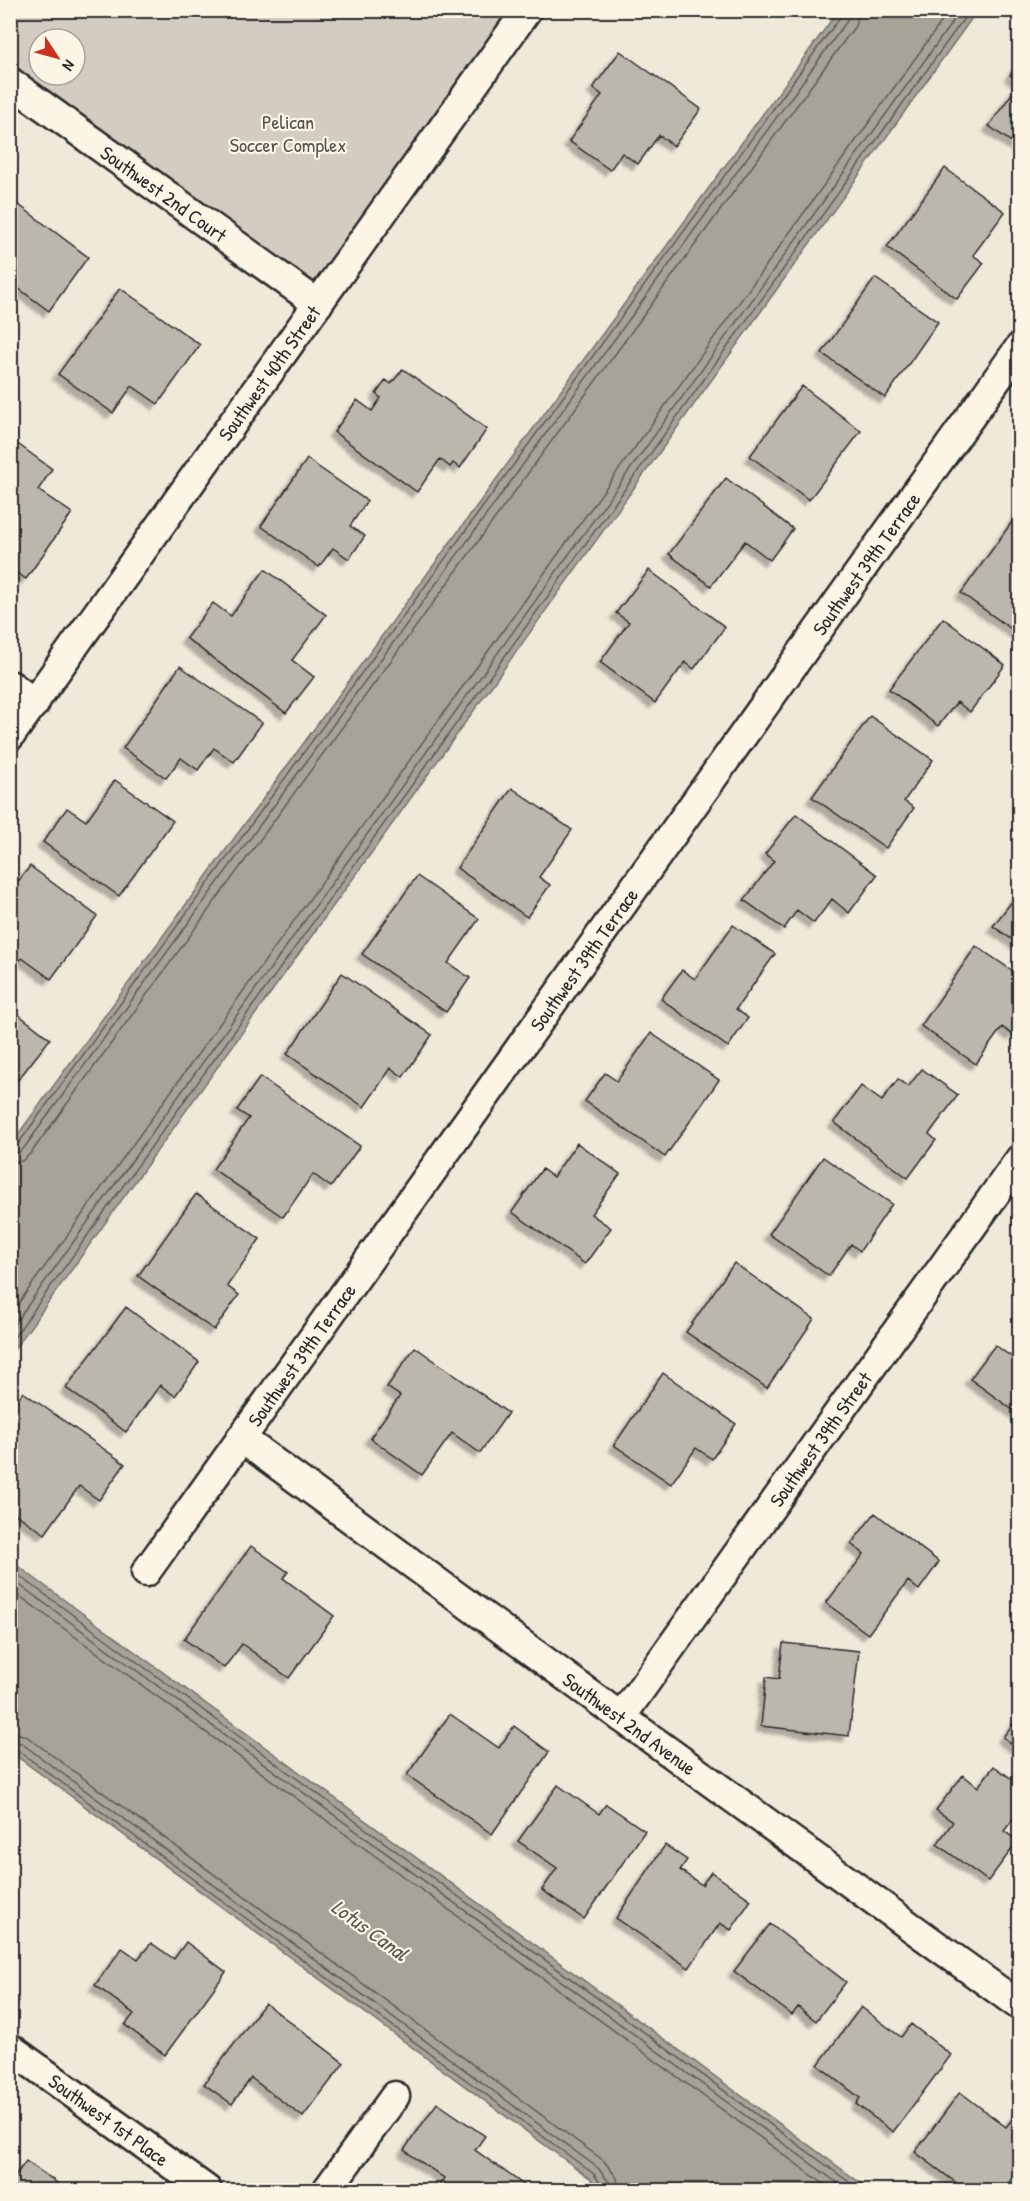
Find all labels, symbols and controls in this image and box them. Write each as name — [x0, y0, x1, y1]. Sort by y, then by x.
north arrow — [27, 27, 87, 87]
text: N — [57, 56, 81, 76]
park label: Pelican Soccer Complex — [230, 108, 346, 158]
street label: Southwest 2nd Court — [96, 138, 234, 248]
street label: Southwest 40th Street — [211, 299, 327, 446]
street label: Southwest 39th Terrace — [805, 487, 926, 640]
street label: Southwest 39th Terrace — [523, 882, 644, 1036]
street label: Southwest 39th Terrace — [241, 1278, 361, 1431]
street label: Southwest 39th Street — [762, 1365, 878, 1512]
street label: Southwest 2nd Avenue — [558, 1665, 702, 1781]
water label: Lotus Canal — [326, 1892, 415, 1968]
street label: Southwest 1st Place — [43, 2067, 174, 2172]

